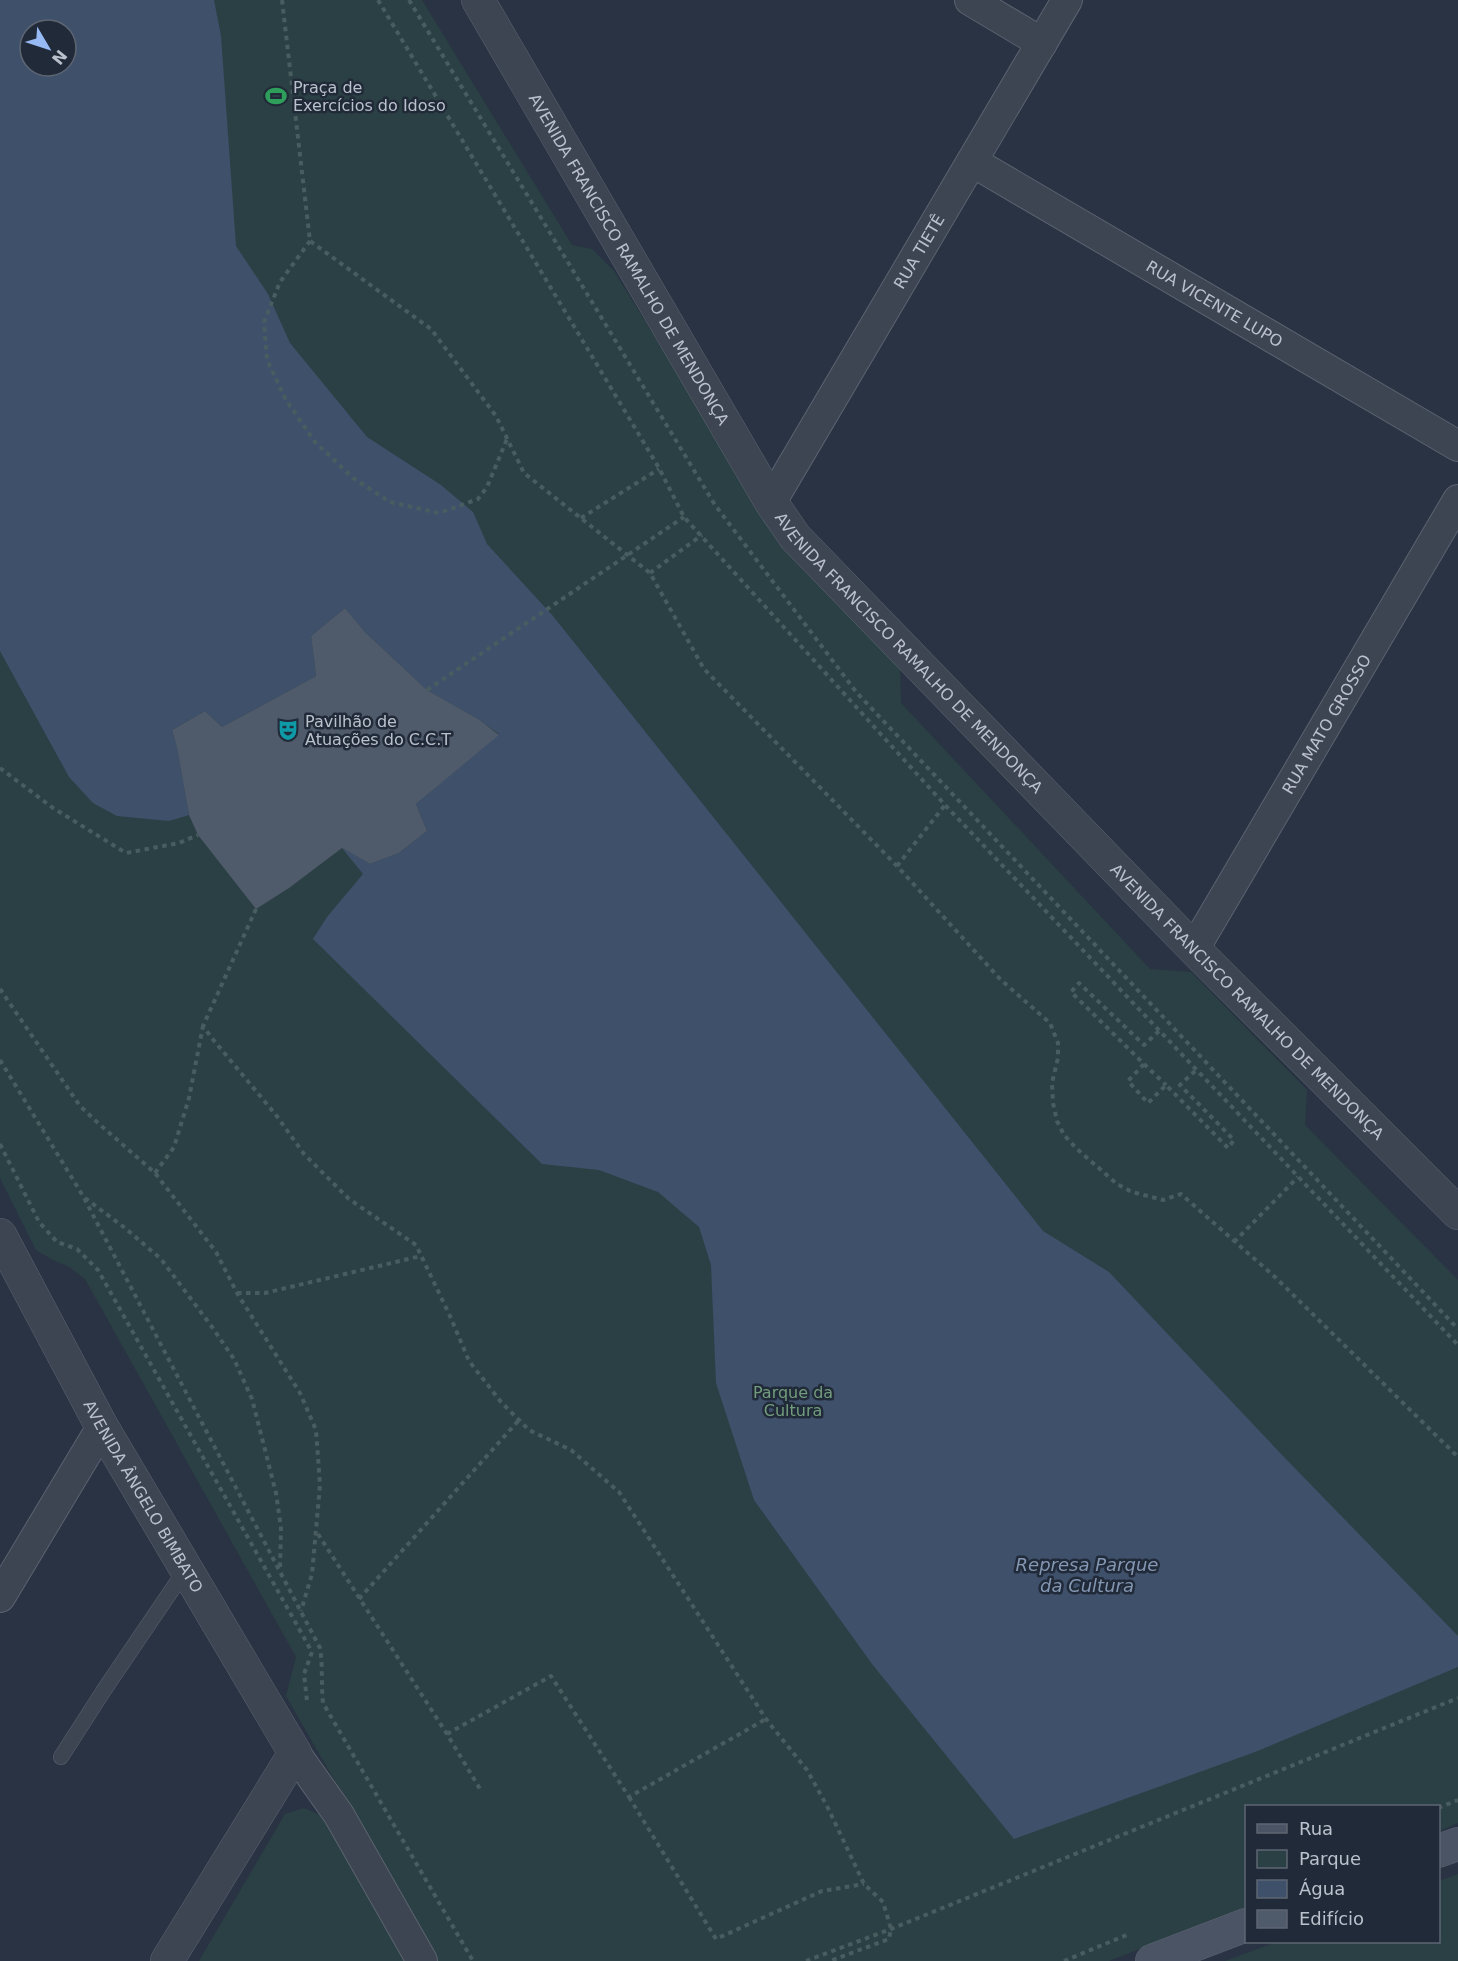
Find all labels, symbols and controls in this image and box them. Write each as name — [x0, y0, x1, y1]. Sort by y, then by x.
north arrow — [18, 18, 78, 78]
text: N — [48, 46, 71, 68]
place label: Praça de Exercícios do Idoso — [293, 78, 446, 115]
sports icon: Praça de Exercícios do Idoso — [264, 84, 288, 108]
street label: AVENIDA FRANCISCO RAMALHO DE MENDONÇA — [525, 90, 733, 428]
street label: RUA TIETÊ — [889, 211, 948, 292]
street label: RUA VICENTE LUPO — [1143, 256, 1286, 351]
street label: AVENIDA FRANCISCO RAMALHO DE MENDONÇA — [771, 509, 1047, 797]
street label: RUA MATO GROSSO — [1278, 651, 1375, 797]
place label: Pavilhão de Atuações do C.C.T — [305, 712, 451, 749]
theatre icon: Pavilhão de Atuações do C.C.T — [276, 718, 300, 742]
street label: AVENIDA FRANCISCO RAMALHO DE MENDONÇA — [1107, 859, 1388, 1143]
park label: Parque da Cultura — [753, 1383, 833, 1420]
street label: AVENIDA ÂNGELO BIMBATO — [80, 1397, 207, 1596]
water label: Represa Parque da Cultura — [1016, 1554, 1158, 1596]
legend — [1245, 1805, 1440, 1943]
text: Rua — [1299, 1818, 1333, 1839]
text: Parque — [1299, 1848, 1361, 1869]
text: Água — [1299, 1878, 1345, 1899]
text: Edifício — [1299, 1908, 1364, 1929]

